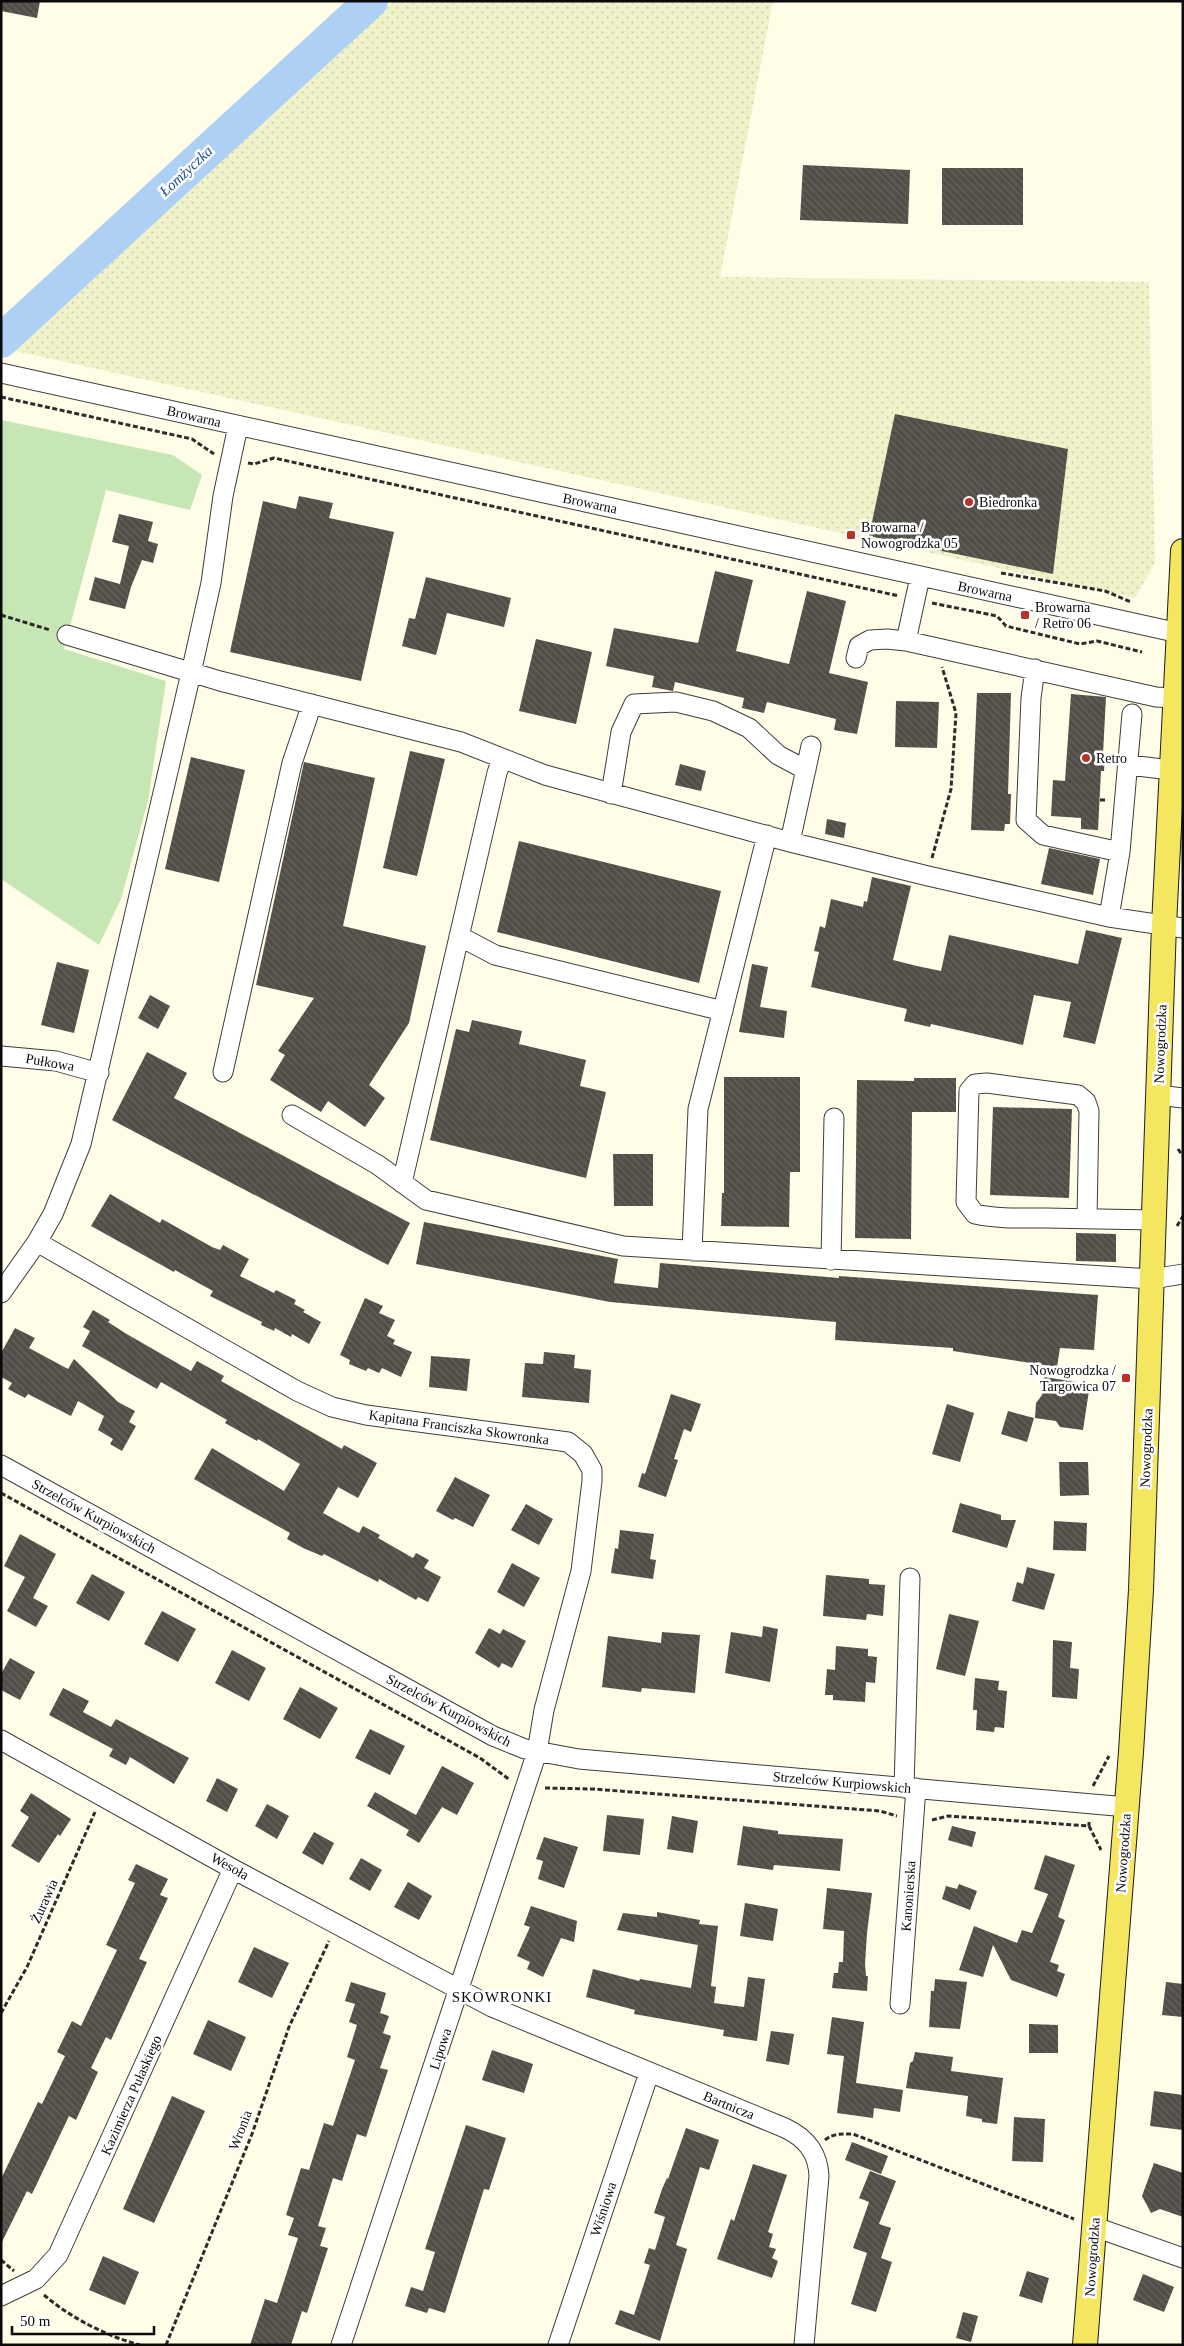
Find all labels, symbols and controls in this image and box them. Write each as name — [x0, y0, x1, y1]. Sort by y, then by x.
water label: Łomżyczka — [156, 143, 216, 200]
street label: Browarna — [165, 403, 223, 430]
street label: Browarna — [561, 490, 619, 517]
place label: Biedronka — [979, 495, 1038, 510]
marker: Biedronka — [963, 496, 975, 508]
place label: Browarna / Nowogrodzka 05 — [861, 520, 958, 551]
marker: Browarna / Nowogrodzka 05 — [845, 529, 857, 541]
street label: Browarna — [956, 578, 1014, 605]
place label: Browarna / Retro 06 — [1035, 600, 1091, 631]
marker: Browarna / Retro 06 — [1019, 609, 1031, 621]
place label: Retro — [1096, 751, 1127, 766]
marker: Retro — [1080, 752, 1092, 764]
street label: Nowogrodzka — [1152, 1003, 1169, 1084]
street label: Pułkowa — [24, 1051, 76, 1074]
place label: Nowogrodzka / Targowica 07 — [1029, 1363, 1116, 1394]
marker: Nowogrodzka / Targowica 07 — [1120, 1372, 1132, 1384]
street label: Kapitana Franciszka Skowronka — [368, 1407, 551, 1448]
street label: Nowogrodzka — [1138, 1407, 1155, 1488]
street label: Strzelców Kurpiowskich — [29, 1476, 158, 1557]
street label: Strzelców Kurpiowskich — [384, 1671, 514, 1750]
street label: Strzelców Kurpiowskich — [772, 1769, 912, 1796]
street label: Nowogrodzka — [1113, 1812, 1134, 1893]
street label: Wesoła — [208, 1850, 252, 1883]
street label: Kanonierska — [899, 1859, 919, 1932]
street label: Żurawia — [28, 1876, 61, 1926]
district label: SKOWRONKI — [452, 1989, 552, 2005]
street label: Lipowa — [427, 2026, 454, 2072]
street label: Kazimierza Pułaskiego — [98, 2033, 165, 2157]
street label: Bartnicza — [701, 2088, 757, 2123]
street label: Wronia — [226, 2107, 255, 2152]
street label: Wiśniowa — [588, 2179, 620, 2238]
street label: Nowogrodzka — [1082, 2216, 1103, 2297]
scale bar — [12, 2304, 155, 2336]
text: 50 m — [20, 2313, 51, 2329]

